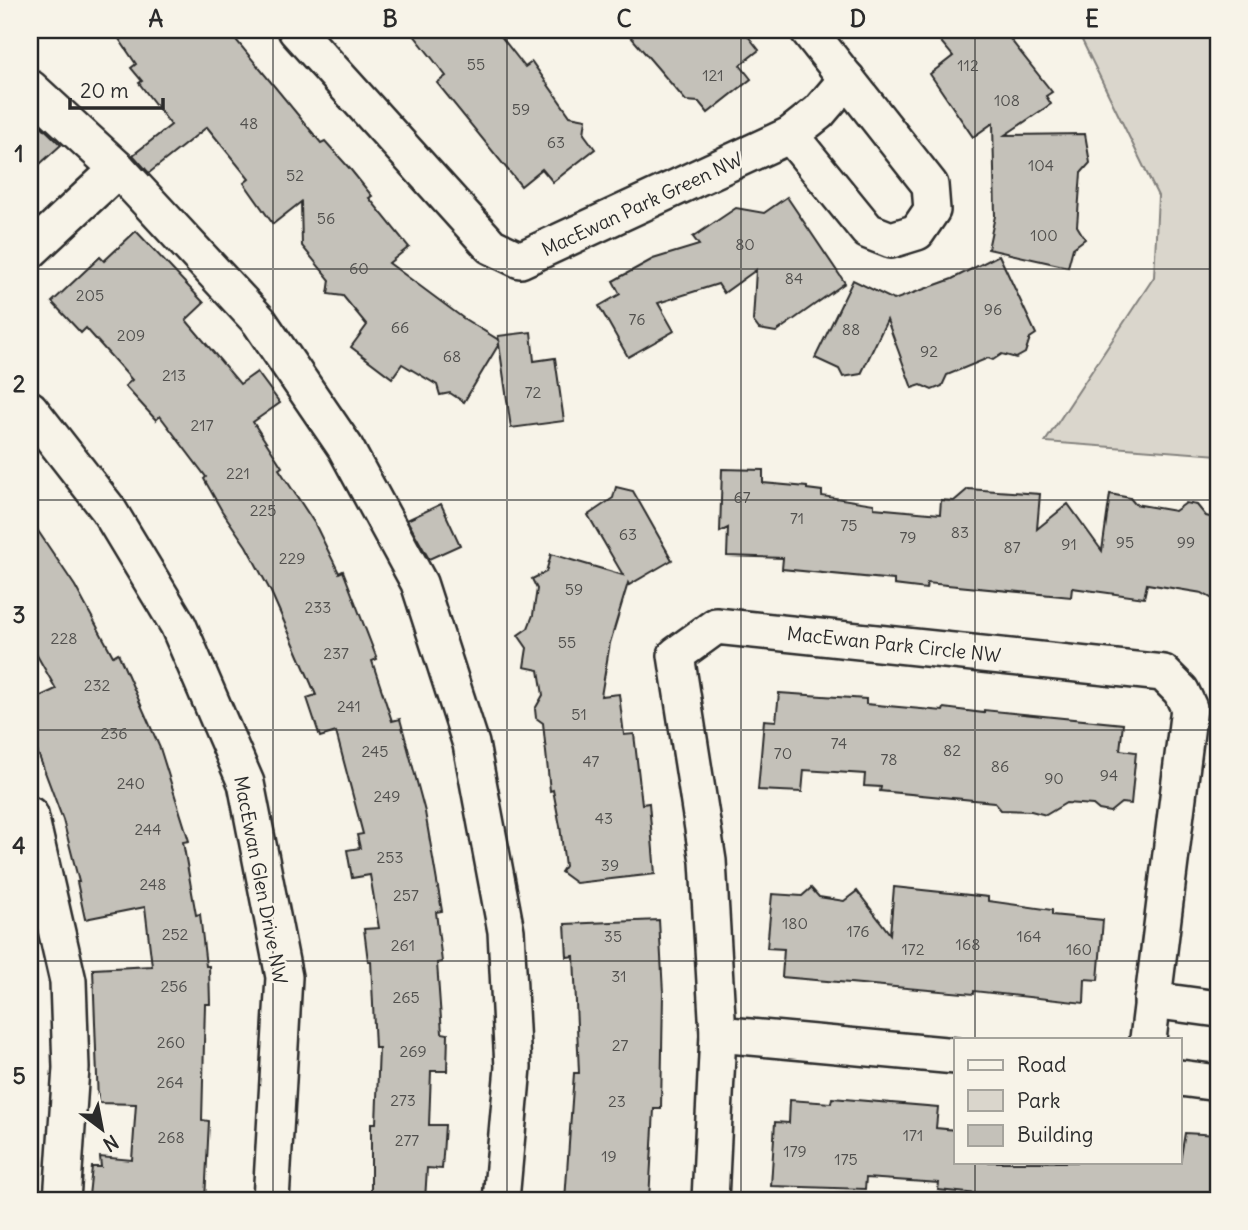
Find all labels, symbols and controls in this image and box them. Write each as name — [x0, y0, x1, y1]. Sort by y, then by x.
text: A — [149, 4, 164, 33]
text: B — [382, 4, 398, 33]
text: C — [616, 4, 632, 33]
text: D — [850, 4, 866, 33]
text: E — [1085, 4, 1099, 33]
house number: 55 — [467, 54, 485, 74]
house number: 112 — [957, 55, 979, 75]
house number: 121 — [702, 65, 724, 85]
scale bar — [70, 66, 163, 110]
text: 20 m — [80, 77, 129, 104]
house number: 108 — [994, 90, 1020, 110]
house number: 59 — [512, 99, 530, 119]
house number: 48 — [240, 113, 258, 133]
house number: 63 — [547, 132, 565, 152]
text: 1 — [14, 139, 24, 168]
street label: MacEwan Park Green NW — [538, 147, 746, 261]
house number: 104 — [1028, 155, 1054, 175]
house number: 52 — [286, 165, 304, 185]
house number: 56 — [317, 208, 335, 228]
house number: 100 — [1030, 225, 1058, 245]
house number: 80 — [735, 234, 755, 254]
house number: 60 — [349, 258, 369, 278]
house number: 84 — [785, 268, 803, 288]
house number: 205 — [76, 285, 104, 305]
house number: 96 — [984, 299, 1002, 319]
house number: 76 — [629, 309, 645, 329]
house number: 66 — [391, 317, 409, 337]
house number: 88 — [842, 319, 860, 339]
house number: 209 — [117, 325, 145, 345]
house number: 92 — [920, 341, 938, 361]
house number: 68 — [443, 346, 461, 366]
house number: 213 — [162, 365, 186, 385]
text: 2 — [13, 369, 26, 398]
house number: 72 — [525, 382, 542, 402]
house number: 217 — [191, 415, 214, 435]
house number: 221 — [226, 463, 250, 483]
house number: 67 — [733, 487, 751, 507]
house number: 225 — [250, 500, 276, 520]
house number: 71 — [790, 508, 804, 528]
house number: 75 — [840, 515, 858, 535]
house number: 83 — [951, 522, 969, 542]
house number: 63 — [619, 524, 637, 544]
house number: 79 — [899, 527, 917, 547]
house number: 95 — [1116, 532, 1134, 552]
house number: 99 — [1177, 532, 1195, 552]
house number: 91 — [1061, 534, 1077, 554]
house number: 87 — [1003, 537, 1021, 557]
house number: 229 — [279, 548, 305, 568]
house number: 59 — [565, 579, 583, 599]
house number: 233 — [305, 597, 331, 617]
text: 3 — [12, 600, 26, 629]
street label: MacEwan Park Circle NW — [786, 621, 1002, 667]
house number: 228 — [51, 628, 77, 648]
house number: 55 — [558, 632, 576, 652]
house number: 237 — [323, 643, 349, 663]
house number: 232 — [84, 675, 111, 695]
house number: 241 — [337, 696, 361, 716]
house number: 51 — [571, 704, 587, 724]
house number: 236 — [100, 723, 128, 743]
house number: 74 — [831, 733, 847, 753]
house number: 82 — [943, 740, 961, 760]
house number: 245 — [362, 741, 388, 761]
house number: 70 — [774, 743, 792, 763]
house number: 78 — [880, 749, 898, 769]
house number: 47 — [583, 751, 600, 771]
house number: 86 — [991, 756, 1009, 776]
house number: 94 — [1100, 765, 1118, 785]
house number: 90 — [1044, 768, 1064, 788]
house number: 240 — [117, 773, 145, 793]
street label: MacEwan Glen Drive NW — [229, 774, 293, 986]
house number: 249 — [374, 786, 400, 806]
house number: 43 — [595, 808, 613, 828]
house number: 244 — [134, 819, 162, 839]
text: 4 — [12, 831, 26, 860]
house number: 253 — [376, 847, 404, 867]
house number: 39 — [601, 855, 619, 875]
house number: 248 — [140, 874, 166, 894]
house number: 257 — [393, 885, 419, 905]
house number: 180 — [782, 913, 808, 933]
house number: 176 — [846, 921, 870, 941]
house number: 252 — [162, 924, 189, 944]
house number: 35 — [604, 926, 622, 946]
house number: 164 — [1017, 926, 1041, 946]
house number: 168 — [956, 934, 980, 954]
house number: 261 — [391, 935, 415, 955]
house number: 172 — [902, 939, 925, 959]
house number: 160 — [1066, 939, 1092, 959]
house number: 31 — [611, 966, 627, 986]
house number: 256 — [160, 976, 188, 996]
house number: 265 — [392, 987, 420, 1007]
house number: 260 — [157, 1032, 185, 1052]
house number: 27 — [612, 1035, 628, 1055]
legend — [954, 1038, 1182, 1164]
house number: 269 — [399, 1041, 427, 1061]
text: Road — [1017, 1051, 1066, 1078]
text: 5 — [12, 1061, 26, 1090]
house number: 264 — [156, 1072, 184, 1092]
text: Park — [1017, 1087, 1060, 1114]
house number: 273 — [390, 1090, 416, 1110]
house number: 23 — [608, 1091, 626, 1111]
north arrow — [66, 1094, 136, 1164]
text: Building — [1017, 1121, 1093, 1148]
house number: 171 — [903, 1125, 923, 1145]
house number: 268 — [157, 1127, 185, 1147]
text: N — [99, 1130, 123, 1157]
house number: 277 — [395, 1130, 419, 1150]
house number: 179 — [783, 1141, 807, 1161]
house number: 19 — [601, 1146, 617, 1166]
house number: 175 — [834, 1149, 858, 1169]

